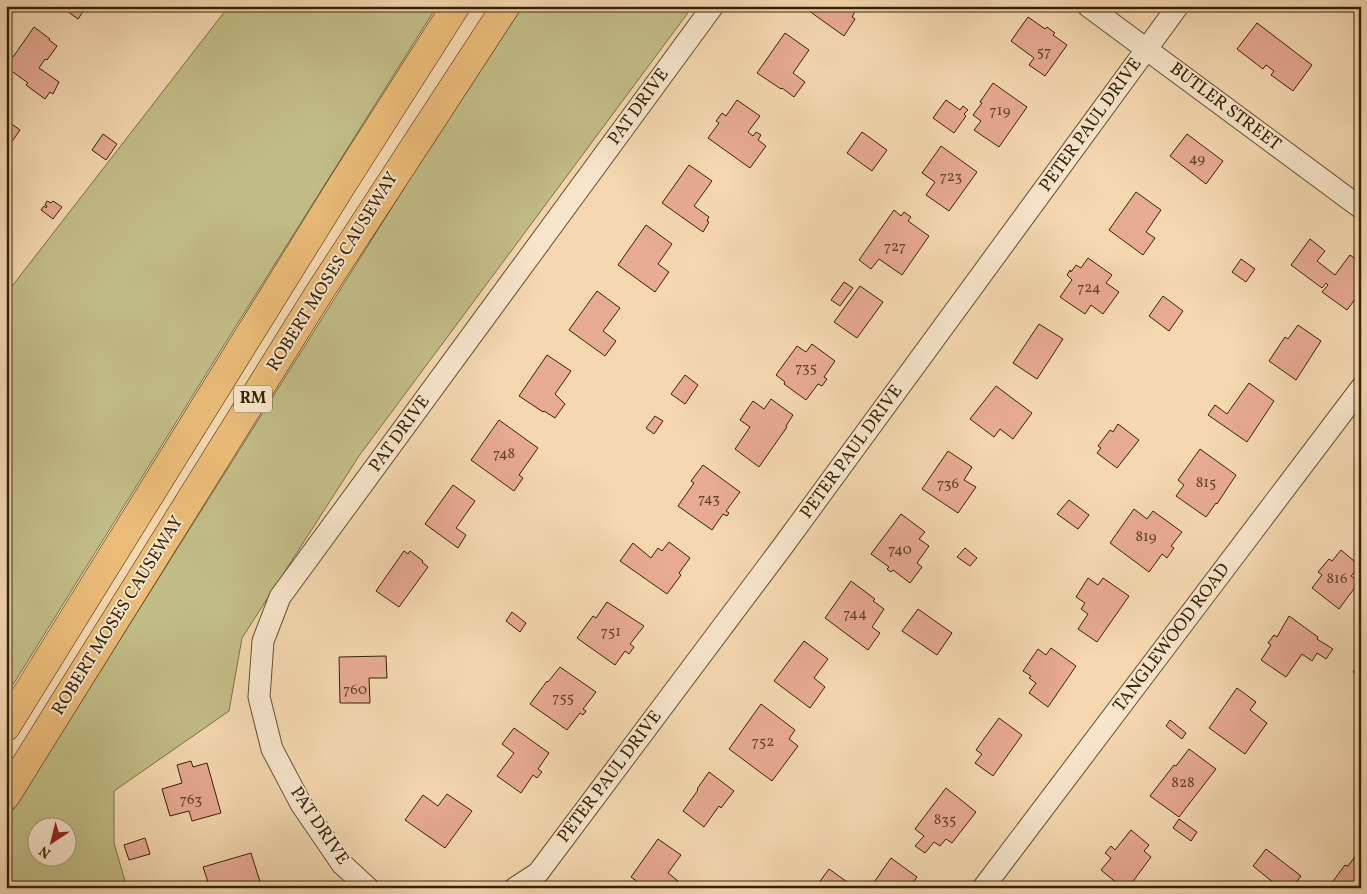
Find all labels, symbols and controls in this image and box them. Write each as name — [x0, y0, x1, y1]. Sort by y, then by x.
house number: 57 — [1037, 42, 1051, 63]
street label: PETER PAUL DRIVE — [1034, 53, 1148, 197]
street label: BUTLER STREET — [1164, 57, 1286, 157]
street label: PAT DRIVE — [603, 63, 676, 151]
house number: 719 — [990, 101, 1011, 122]
house number: 49 — [1189, 149, 1205, 170]
street label: ROBERT MOSES CAUSEWAY — [261, 167, 405, 377]
house number: 723 — [940, 167, 962, 188]
house number: 727 — [884, 237, 906, 258]
house number: 724 — [1077, 278, 1101, 299]
house number: 735 — [795, 358, 817, 379]
street label: PETER PAUL DRIVE — [795, 380, 909, 524]
road number: RM — [234, 386, 272, 412]
street label: PAT DRIVE — [364, 390, 437, 478]
house number: 748 — [493, 444, 515, 465]
house number: 815 — [1196, 473, 1216, 494]
house number: 736 — [937, 474, 959, 495]
house number: 743 — [698, 489, 720, 510]
street label: ROBERT MOSES CAUSEWAY — [46, 511, 190, 721]
house number: 819 — [1135, 527, 1157, 548]
house number: 740 — [888, 540, 912, 561]
street label: TANGLEWOOD ROAD — [1108, 558, 1236, 718]
house number: 816 — [1326, 569, 1348, 590]
house number: 744 — [843, 604, 867, 625]
house number: 751 — [601, 622, 621, 643]
house number: 760 — [343, 680, 367, 701]
house number: 755 — [552, 688, 574, 709]
street label: PETER PAUL DRIVE — [552, 705, 668, 848]
house number: 752 — [752, 732, 774, 753]
house number: 828 — [1171, 773, 1195, 794]
street label: PAT DRIVE — [284, 782, 354, 870]
house number: 763 — [180, 790, 202, 811]
house number: 835 — [934, 810, 956, 831]
north arrow — [28, 816, 78, 866]
text: N — [36, 841, 55, 862]

